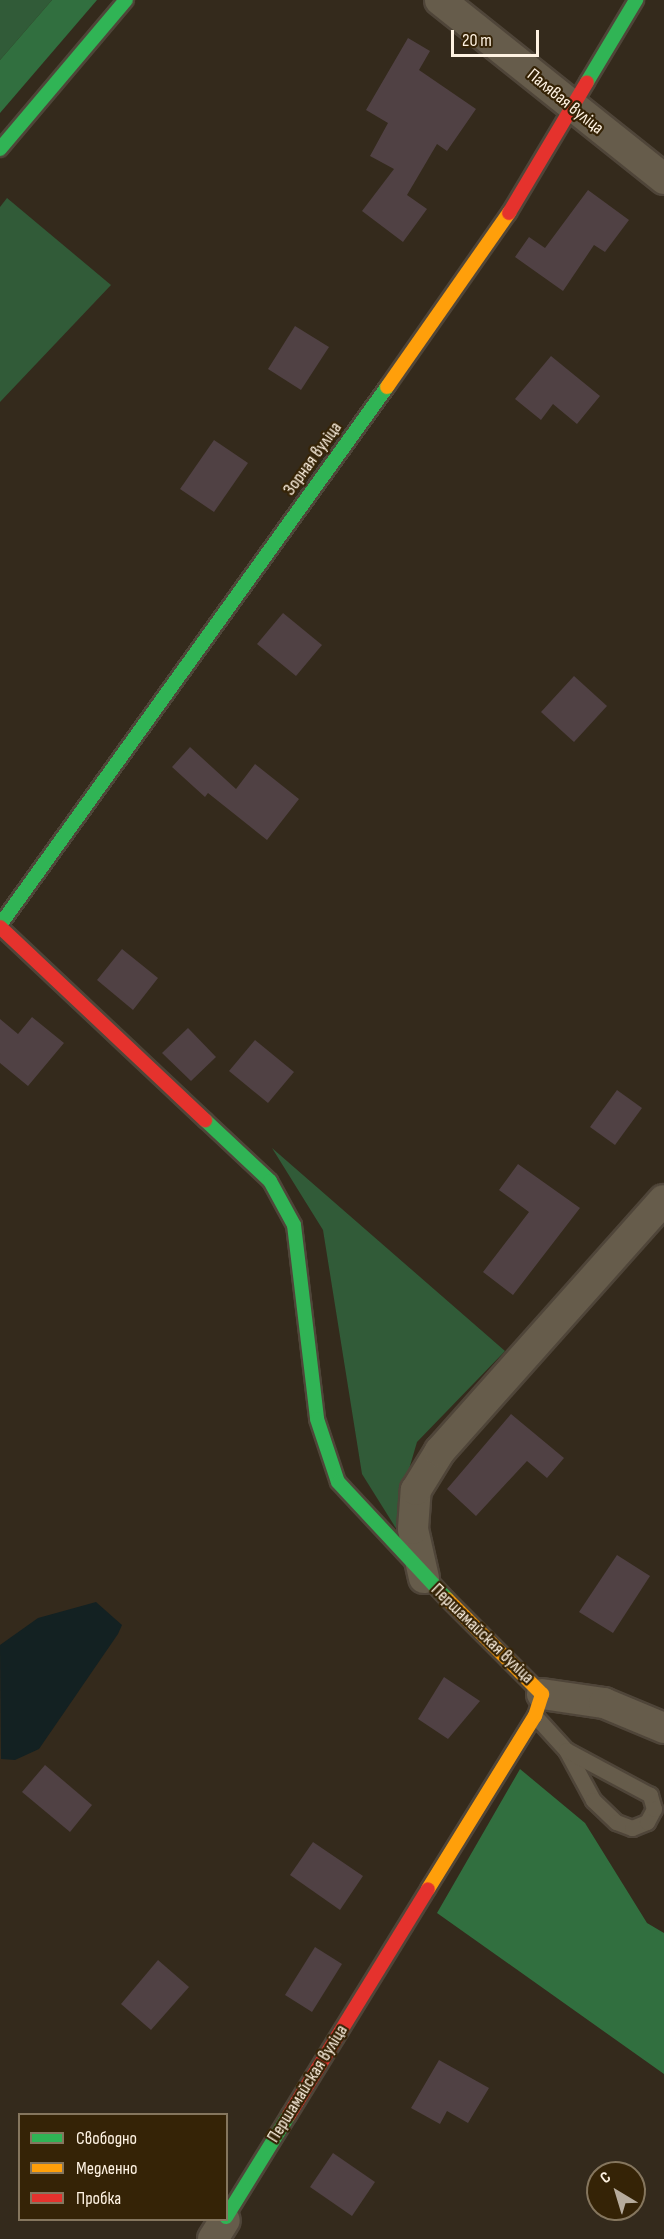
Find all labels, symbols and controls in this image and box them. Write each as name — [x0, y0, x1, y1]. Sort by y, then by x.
scale bar — [454, 18, 542, 56]
text: 20 m — [462, 30, 492, 51]
street label: Палявая вуліца — [522, 65, 608, 139]
street label: Зорная вуліца — [279, 418, 347, 500]
street label: Першамайская вуліца — [426, 1579, 538, 1689]
street label: Першамайская вуліца — [263, 2021, 353, 2147]
legend — [18, 2113, 228, 2221]
text: Свободно — [76, 2128, 137, 2149]
text: Медленно — [76, 2158, 138, 2179]
north arrow — [586, 2161, 646, 2221]
text: С — [597, 2168, 615, 2188]
text: Пробка — [76, 2188, 121, 2209]

